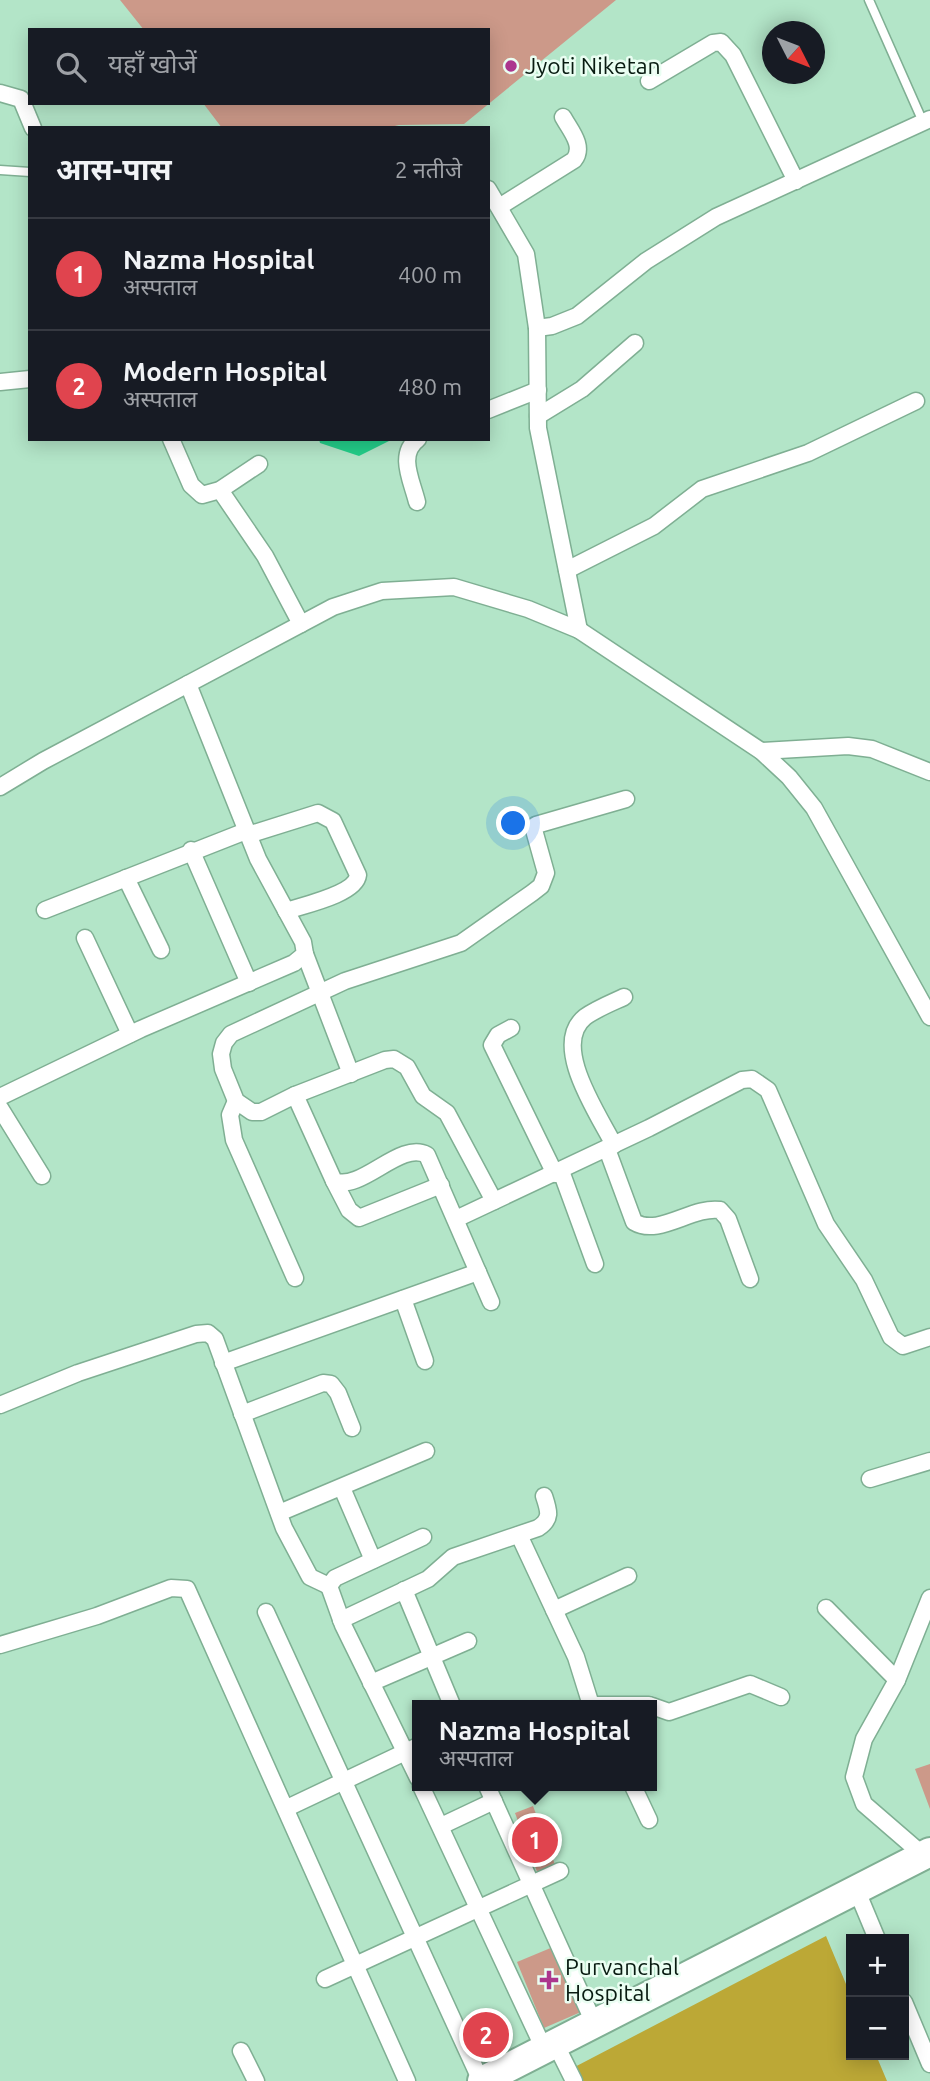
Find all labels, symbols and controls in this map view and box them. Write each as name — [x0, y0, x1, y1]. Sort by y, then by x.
north arrow — [762, 21, 825, 84]
search box — [28, 28, 490, 105]
icon: search — [52, 48, 90, 86]
text: यहाँ खोजें — [108, 49, 197, 78]
place label: Jyoti Niketan — [525, 53, 661, 78]
marker: Jyoti Niketan — [503, 58, 519, 74]
text: आस-पास — [56, 152, 172, 186]
text: 2 नतीजे — [395, 157, 462, 182]
text: Nazma Hospital — [123, 245, 314, 274]
text: 1 — [73, 262, 85, 287]
text: 400 m — [398, 262, 462, 287]
text: अस्पताल — [123, 274, 197, 299]
text: Modern Hospital — [123, 357, 327, 386]
text: 2 — [73, 374, 85, 399]
text: 480 m — [398, 374, 462, 399]
text: अस्पताल — [123, 386, 197, 411]
your location — [496, 806, 530, 840]
popup — [412, 1700, 657, 1791]
text: Nazma Hospital — [439, 1716, 630, 1745]
text: अस्पताल — [439, 1745, 513, 1770]
pin: 1 — [512, 1814, 558, 1866]
map controls — [846, 1934, 909, 2060]
button: + — [846, 1934, 909, 1997]
place label: Purvanchal Hospital — [565, 1954, 679, 2005]
marker: Purvanchal Hospital — [539, 1970, 559, 1990]
button: − — [846, 1997, 909, 2060]
pin: 2 — [463, 2009, 509, 2061]

